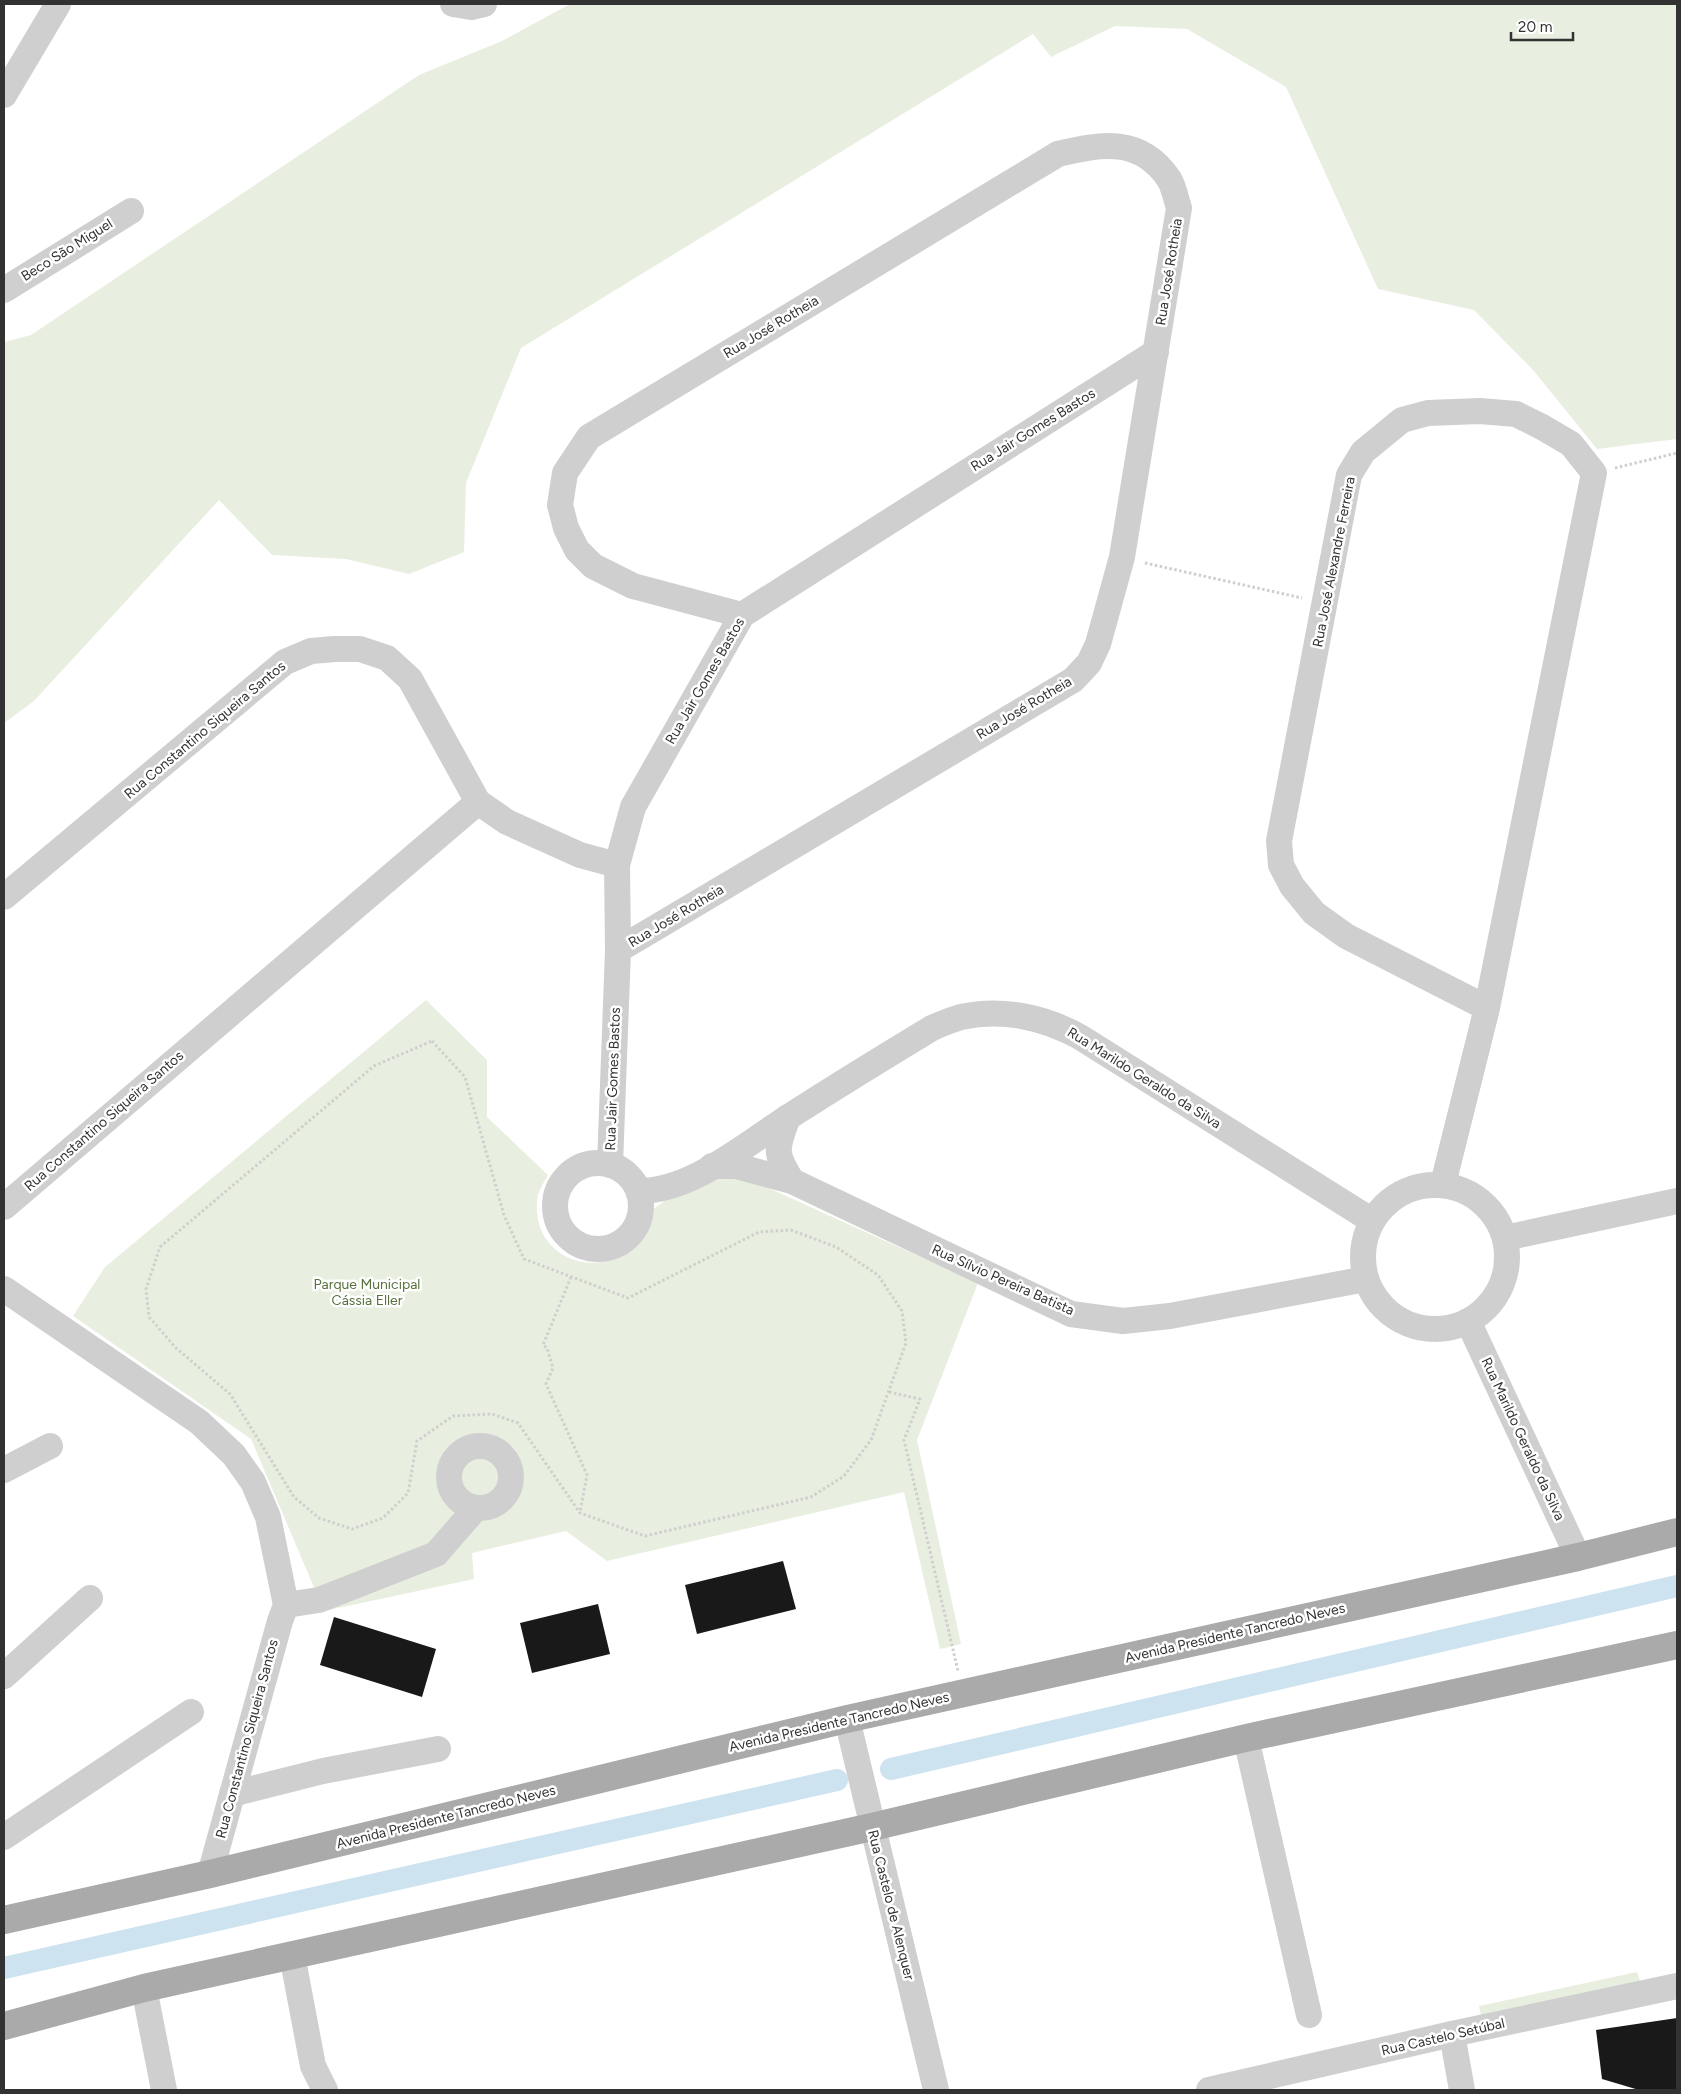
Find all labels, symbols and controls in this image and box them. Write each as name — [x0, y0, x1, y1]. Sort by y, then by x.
scale bar — [1511, 10, 1574, 42]
text: 20 m — [1518, 18, 1552, 36]
street label: Beco São Miguel — [18, 215, 116, 285]
street label: Rua José Rotheia — [1152, 217, 1186, 327]
street label: Rua José Rotheia — [720, 292, 822, 362]
street label: Rua Jair Gomes Bastos — [968, 385, 1098, 475]
street label: Rua José Alexandre Ferreira — [1309, 475, 1359, 649]
street label: Rua Jair Gomes Bastos — [662, 615, 748, 747]
street label: Rua Constantino Siqueira Santos — [121, 658, 289, 802]
street label: Rua José Rotheia — [973, 673, 1075, 743]
street label: Rua José Rotheia — [625, 881, 727, 951]
street label: Rua Jair Gomes Bastos — [602, 1007, 624, 1151]
street label: Rua Marildo Geraldo da Silva — [1064, 1024, 1224, 1132]
street label: Rua Constantino Siqueira Santos — [21, 1047, 187, 1195]
street label: Rua Sílvio Pereira Batista — [929, 1241, 1077, 1319]
park label: Parque Municipal Cássia Eller — [314, 1276, 420, 1309]
street label: Rua Marildo Geraldo da Silva — [1478, 1355, 1568, 1523]
street label: Avenida Presidente Tancredo Neves — [1123, 1599, 1347, 1667]
street label: Rua Constantino Siqueira Santos — [212, 1638, 282, 1840]
street label: Avenida Presidente Tancredo Neves — [727, 1688, 951, 1756]
street label: Avenida Presidente Tancredo Neves — [335, 1782, 557, 1852]
street label: Rua Castelo de Alenquer — [864, 1828, 918, 1982]
street label: Rua Castelo Setúbal — [1380, 2015, 1506, 2059]

